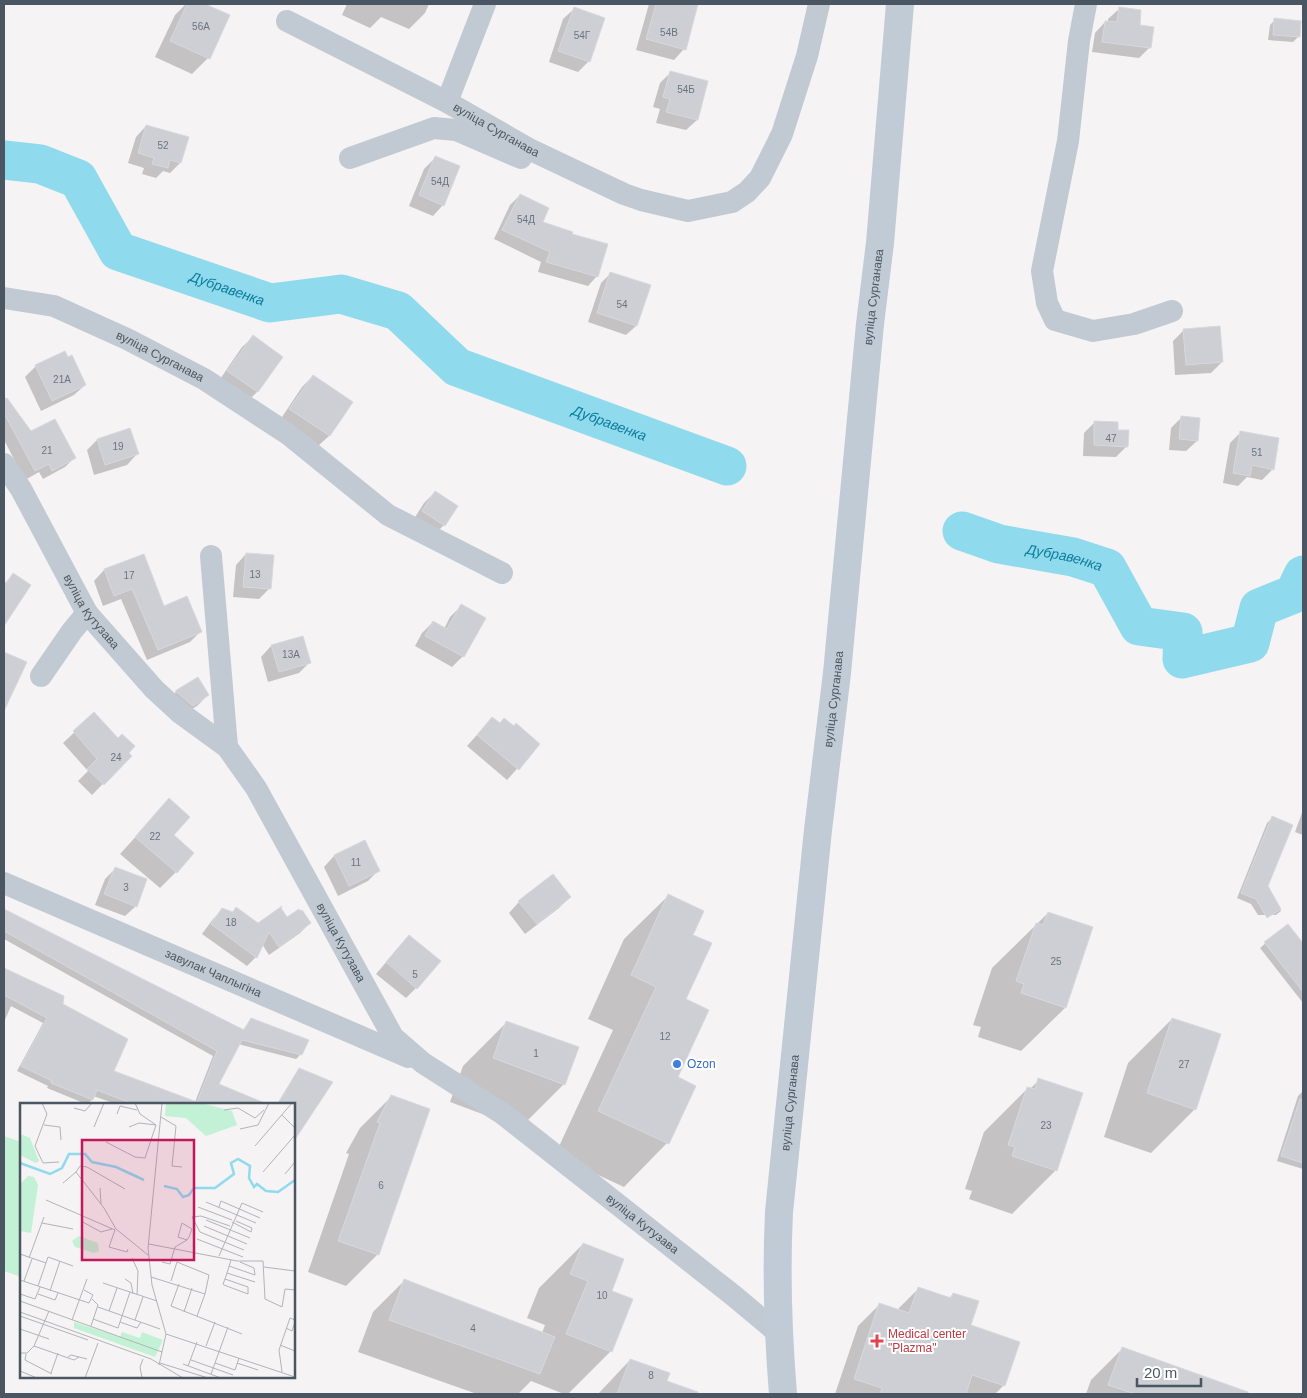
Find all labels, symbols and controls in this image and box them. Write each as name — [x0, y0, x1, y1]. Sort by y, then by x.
house number: 56А — [192, 21, 210, 32]
house number: 54В — [660, 27, 678, 38]
house number: 54Г — [574, 30, 591, 41]
house number: 54Б — [677, 84, 695, 95]
street label: вуліца Сурганава — [451, 100, 542, 160]
house number: 52 — [157, 140, 169, 151]
house number: 54Д — [431, 176, 449, 187]
house number: 54Д — [517, 214, 535, 225]
street label: вуліца Сурганава — [861, 248, 886, 346]
water label: Дубравенка — [186, 268, 267, 309]
house number: 54 — [616, 299, 628, 310]
street label: вуліца Сурганава — [114, 328, 207, 385]
house number: 21А — [53, 374, 71, 385]
water label: Дубравенка — [568, 401, 649, 444]
house number: 47 — [1105, 433, 1117, 444]
house number: 19 — [112, 441, 124, 452]
house number: 21 — [41, 445, 53, 456]
house number: 51 — [1251, 447, 1263, 458]
water label: Дубравенка — [1023, 541, 1105, 574]
house number: 13 — [249, 569, 261, 580]
house number: 17 — [123, 570, 135, 581]
street label: вуліца Кутузава — [61, 572, 122, 652]
house number: 13А — [282, 649, 300, 660]
street label: вуліца Сурганава — [821, 650, 846, 748]
house number: 24 — [110, 752, 122, 763]
house number: 22 — [149, 831, 161, 842]
house number: 11 — [351, 857, 362, 868]
house number: 3 — [123, 882, 129, 893]
street label: вуліца Кутузава — [314, 901, 369, 985]
house number: 18 — [225, 917, 237, 928]
street label: завулак Чаплыгіна — [163, 946, 264, 1000]
house number: 25 — [1050, 956, 1062, 967]
house number: 5 — [412, 969, 418, 980]
house number: 12 — [659, 1031, 671, 1042]
house number: 1 — [533, 1048, 539, 1059]
street label: вуліца Сурганава — [778, 1054, 802, 1152]
place label: Ozon — [687, 1057, 716, 1071]
marker: Ozon — [671, 1058, 683, 1070]
house number: 27 — [1178, 1059, 1190, 1070]
inset map — [20, 1103, 295, 1378]
house number: 23 — [1040, 1120, 1052, 1131]
house number: 6 — [378, 1180, 384, 1191]
street label: вуліца Кутузава — [604, 1191, 682, 1257]
house number: 10 — [596, 1290, 608, 1301]
house number: 4 — [470, 1323, 476, 1334]
place label: Medical center "Plazma" — [888, 1327, 966, 1355]
marker: Medical center "Plazma" — [870, 1334, 884, 1348]
scale bar — [1137, 1356, 1201, 1388]
text: 20 m — [1144, 1364, 1177, 1381]
house number: 8 — [648, 1370, 654, 1381]

